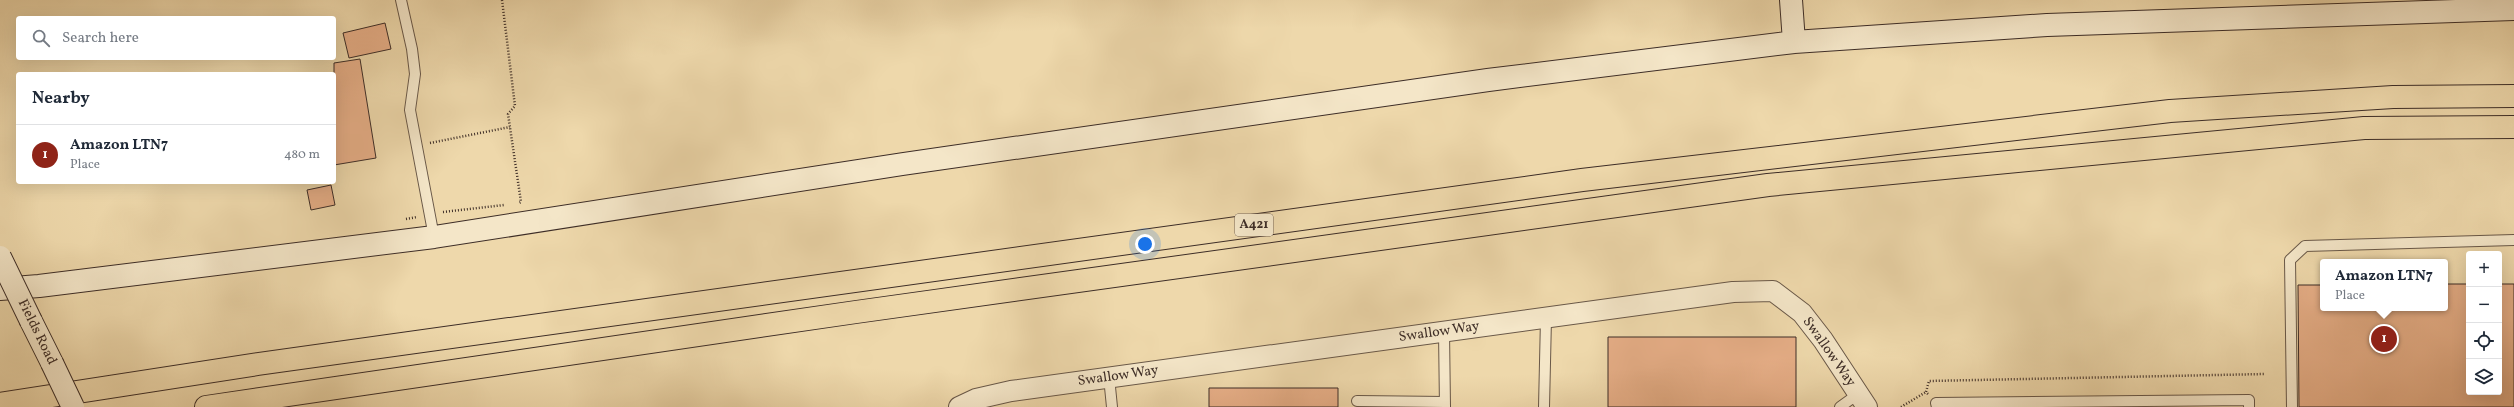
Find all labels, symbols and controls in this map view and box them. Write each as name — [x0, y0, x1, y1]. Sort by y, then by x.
search box — [16, 16, 336, 60]
icon: search — [30, 27, 52, 49]
text: Search here — [62, 28, 139, 49]
text: Nearby — [32, 87, 90, 110]
text: Amazon LTN7 — [70, 135, 168, 156]
text: 1 — [42, 146, 48, 164]
text: 480 m — [284, 146, 320, 164]
text: Place — [70, 156, 100, 174]
road number: A421 — [1235, 214, 1273, 236]
your location — [1135, 234, 1155, 254]
map controls — [2466, 251, 2502, 395]
button: + — [2466, 251, 2502, 287]
popup — [2320, 259, 2448, 311]
text: Amazon LTN7 — [2335, 266, 2433, 287]
text: Place — [2335, 287, 2365, 305]
button: − — [2466, 287, 2502, 323]
street label: Fields Road — [13, 296, 61, 368]
street label: Swallow Way — [1798, 313, 1860, 391]
street label: Swallow Way — [1397, 317, 1481, 347]
button: locate — [2466, 323, 2502, 359]
pin: 1 — [2371, 324, 2397, 354]
button: layers — [2466, 359, 2502, 395]
street label: Swallow Way — [1076, 361, 1160, 391]

